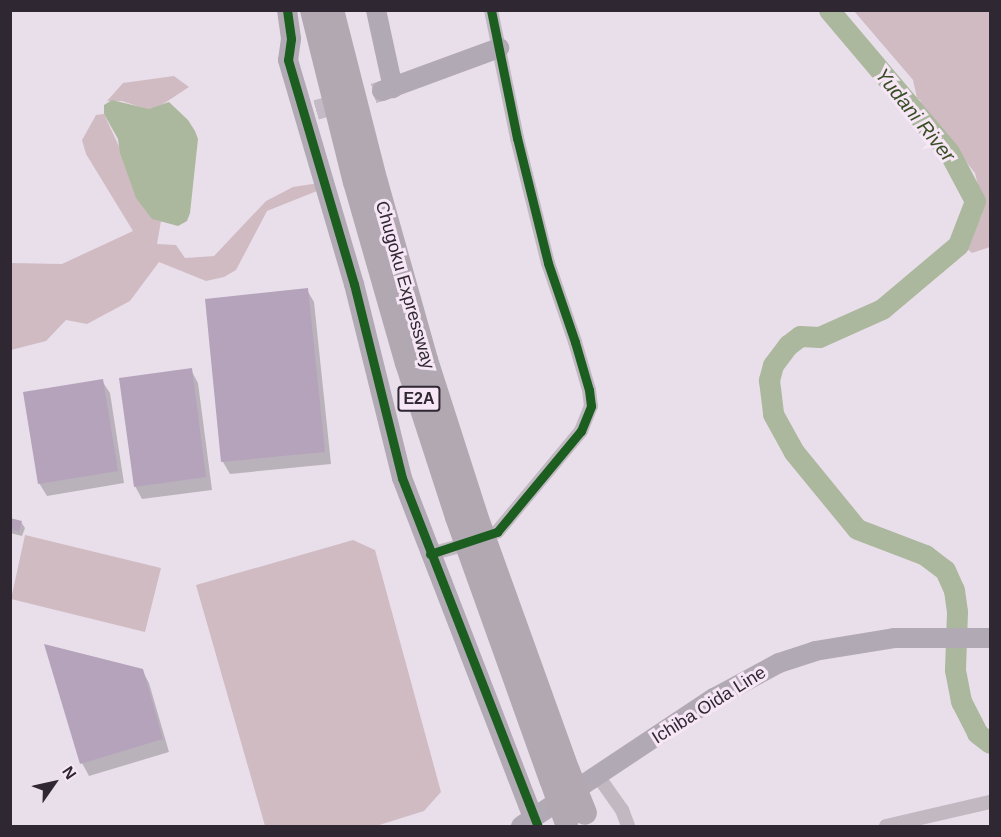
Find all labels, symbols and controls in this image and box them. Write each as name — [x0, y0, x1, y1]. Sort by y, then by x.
water label: Yudani River — [870, 63, 960, 167]
street label: Chugoku Expressway — [371, 198, 439, 372]
road number: E2A — [396, 386, 442, 412]
street label: Ichiba Oida Line — [648, 661, 770, 749]
north arrow — [24, 753, 84, 813]
text: N — [59, 763, 80, 782]

